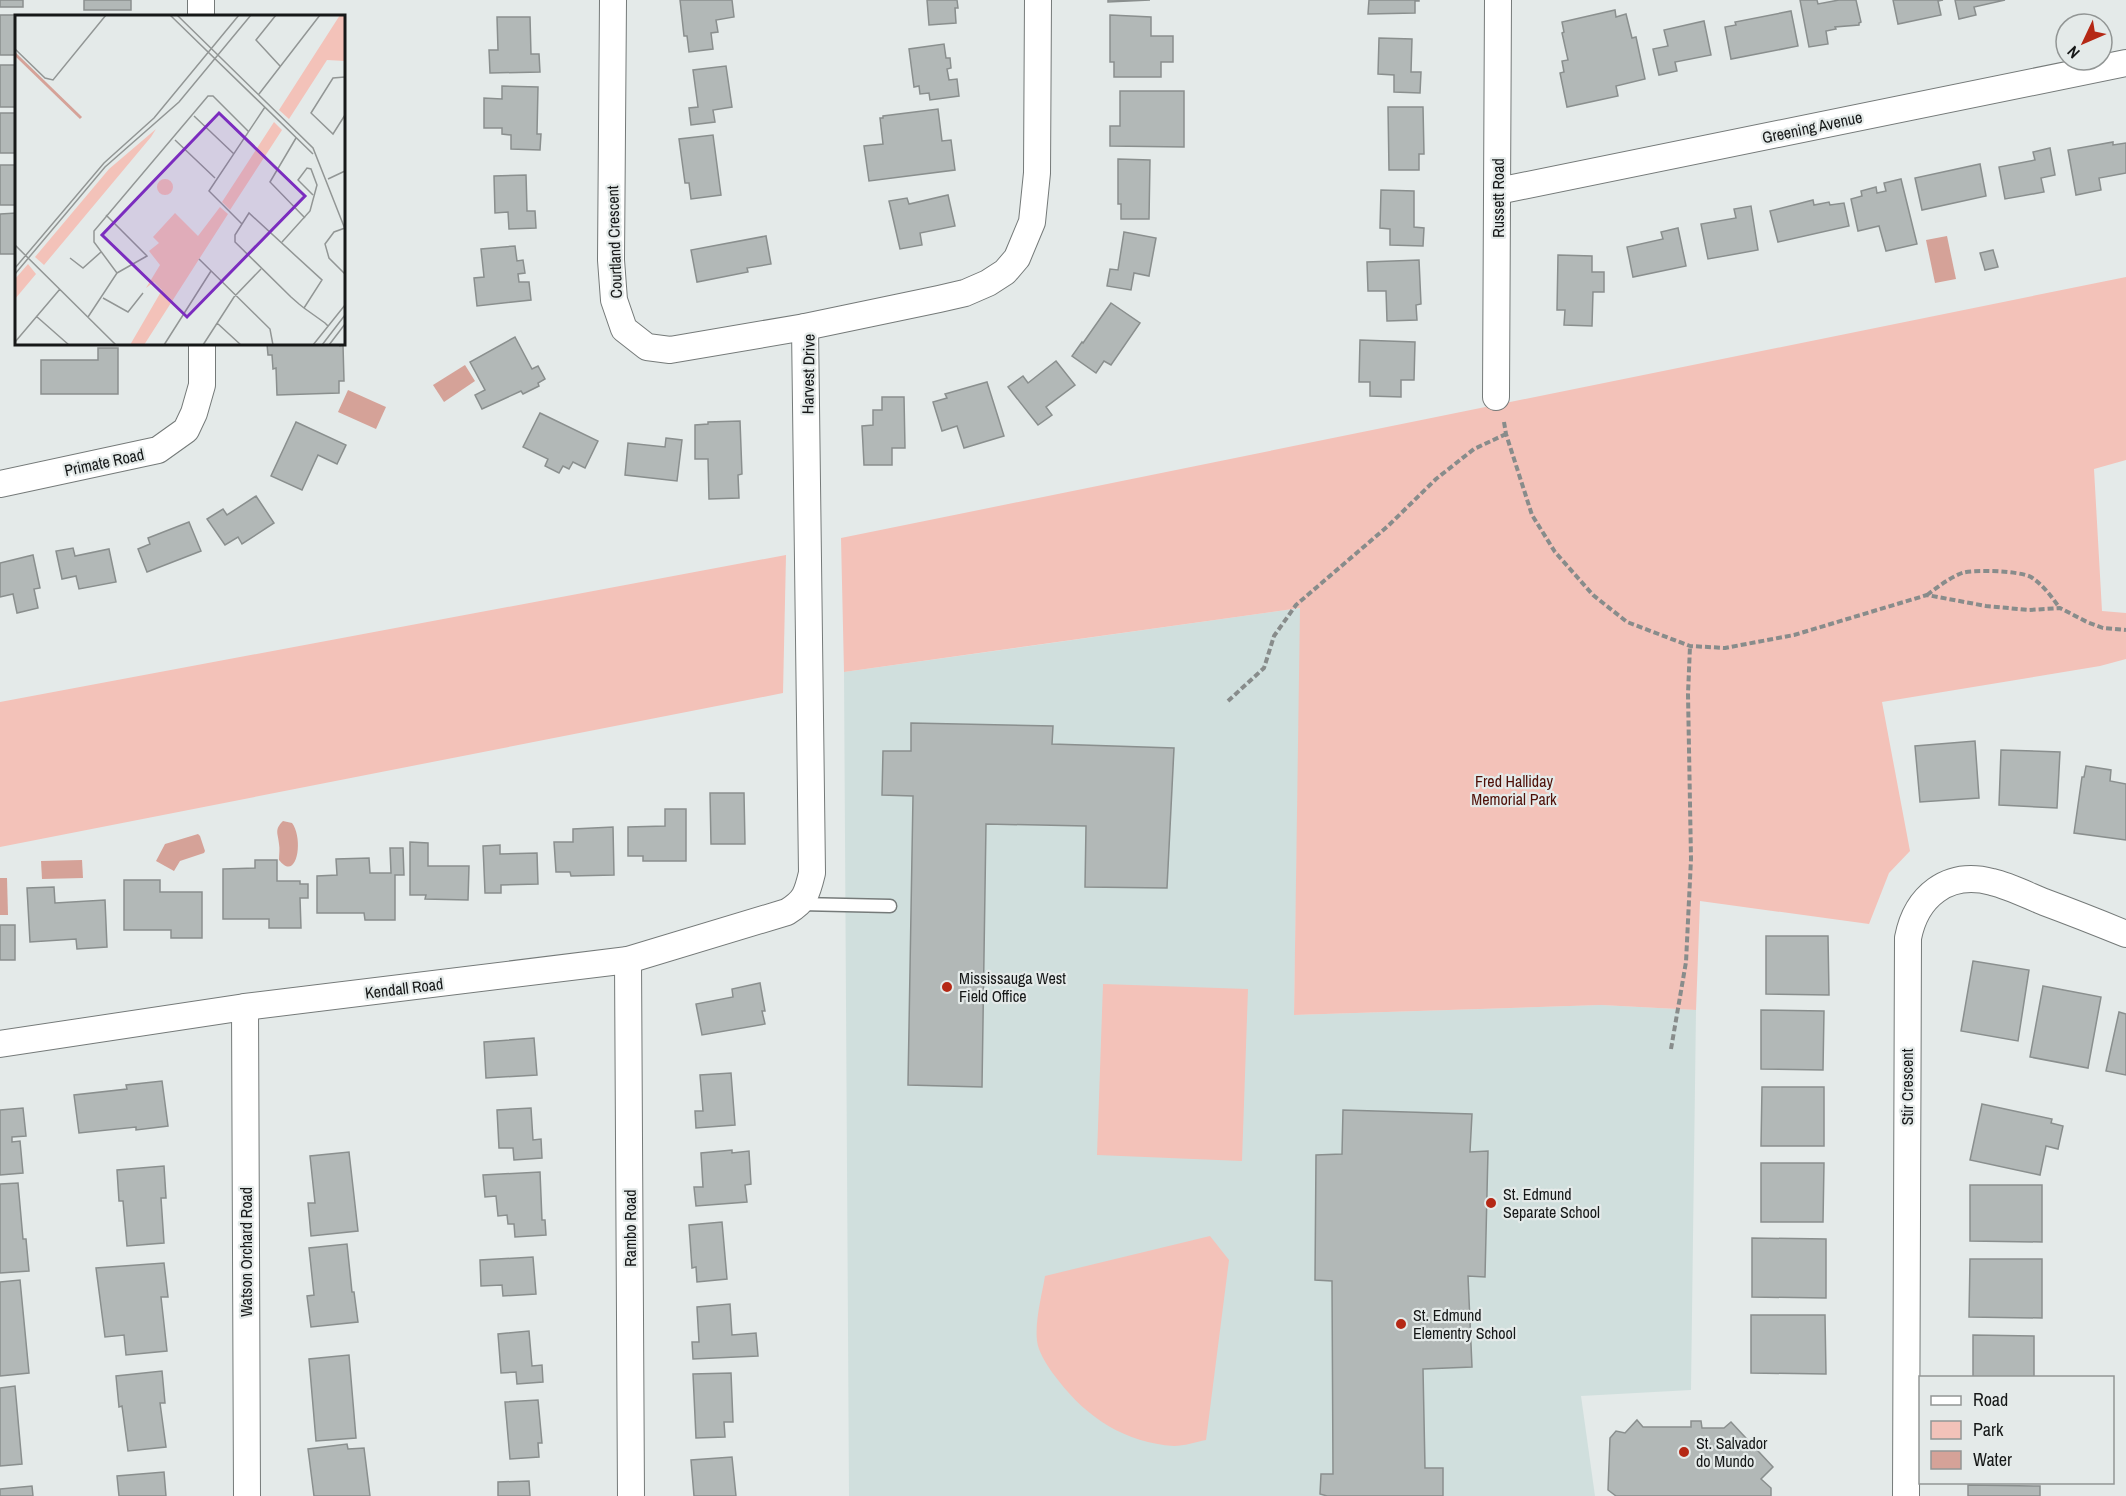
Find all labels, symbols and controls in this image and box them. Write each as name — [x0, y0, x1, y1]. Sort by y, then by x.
north arrow — [2054, 12, 2114, 72]
inset map — [15, 15, 345, 345]
text: N — [2062, 41, 2084, 63]
street label: Greening Avenue — [1760, 106, 1864, 148]
street label: Russett Road — [1487, 158, 1509, 238]
street label: Courtland Crescent — [601, 185, 627, 299]
street label: Harvest Drive — [796, 334, 820, 414]
street label: Primate Road — [62, 443, 146, 481]
park label: Fred Halliday Memorial Park — [1471, 770, 1557, 810]
place label: Mississauga West Field Office — [959, 967, 1066, 1007]
street label: Kendall Road — [364, 972, 444, 1004]
marker: Mississauga West Field Office — [940, 980, 954, 994]
street label: Stir Crescent — [1896, 1048, 1918, 1125]
place label: St. Edmund Separate School — [1503, 1183, 1600, 1223]
street label: Watson Orchard Road — [235, 1187, 257, 1317]
street label: Rambo Road — [619, 1189, 641, 1267]
marker: St. Edmund Separate School — [1484, 1196, 1498, 1210]
place label: St. Edmund Elementry School — [1413, 1304, 1516, 1344]
marker: St. Edmund Elementry School — [1394, 1317, 1408, 1331]
legend — [1919, 1376, 2114, 1484]
text: Road — [1973, 1387, 2008, 1412]
text: Park — [1973, 1417, 2004, 1442]
place label: St. Salvador do Mundo — [1696, 1432, 1768, 1472]
marker: St. Salvador do Mundo — [1677, 1445, 1691, 1459]
text: Water — [1973, 1447, 2012, 1472]

